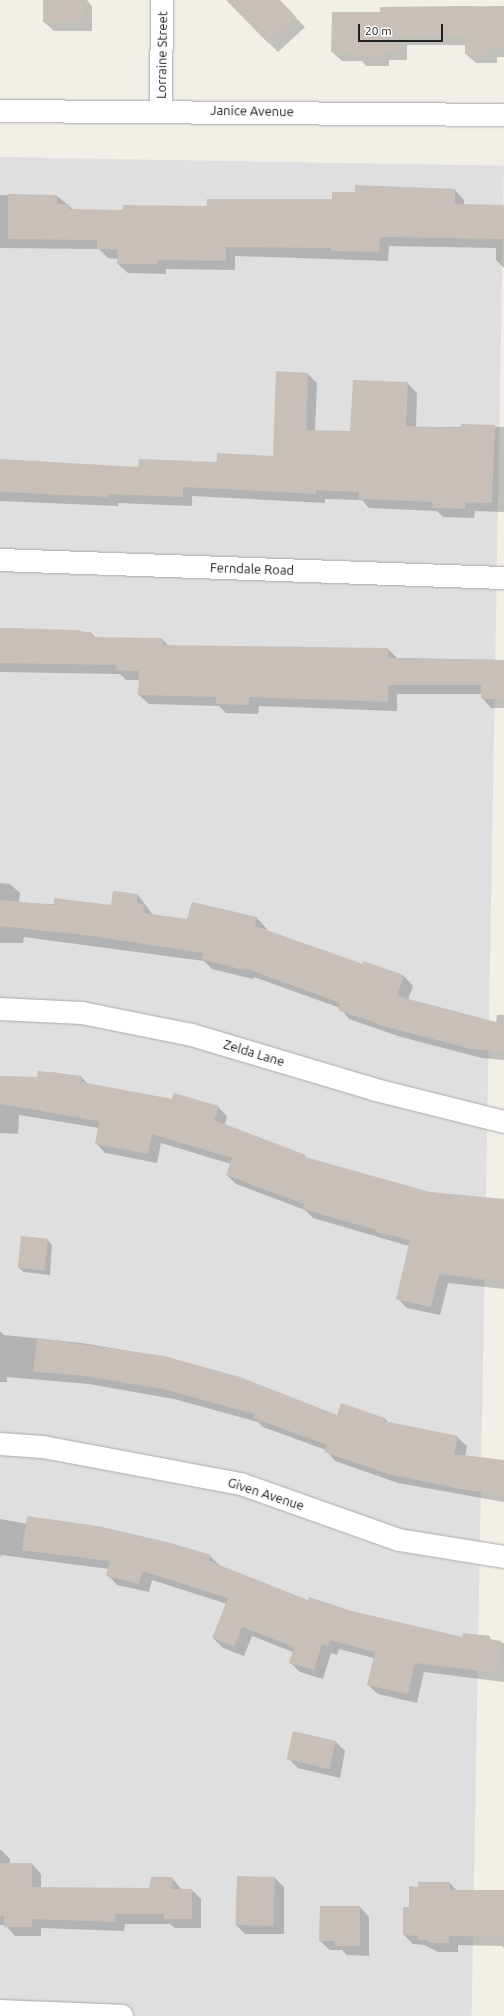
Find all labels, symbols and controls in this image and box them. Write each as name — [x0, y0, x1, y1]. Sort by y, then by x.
street label: Lorraine Street — [153, 11, 171, 99]
scale bar — [360, 16, 445, 42]
text: 20 m — [365, 24, 392, 37]
street label: Janice Avenue — [210, 102, 294, 120]
street label: Ferndale Road — [210, 560, 294, 578]
street label: Zelda Lane — [222, 1036, 286, 1070]
street label: Given Avenue — [226, 1474, 306, 1514]

